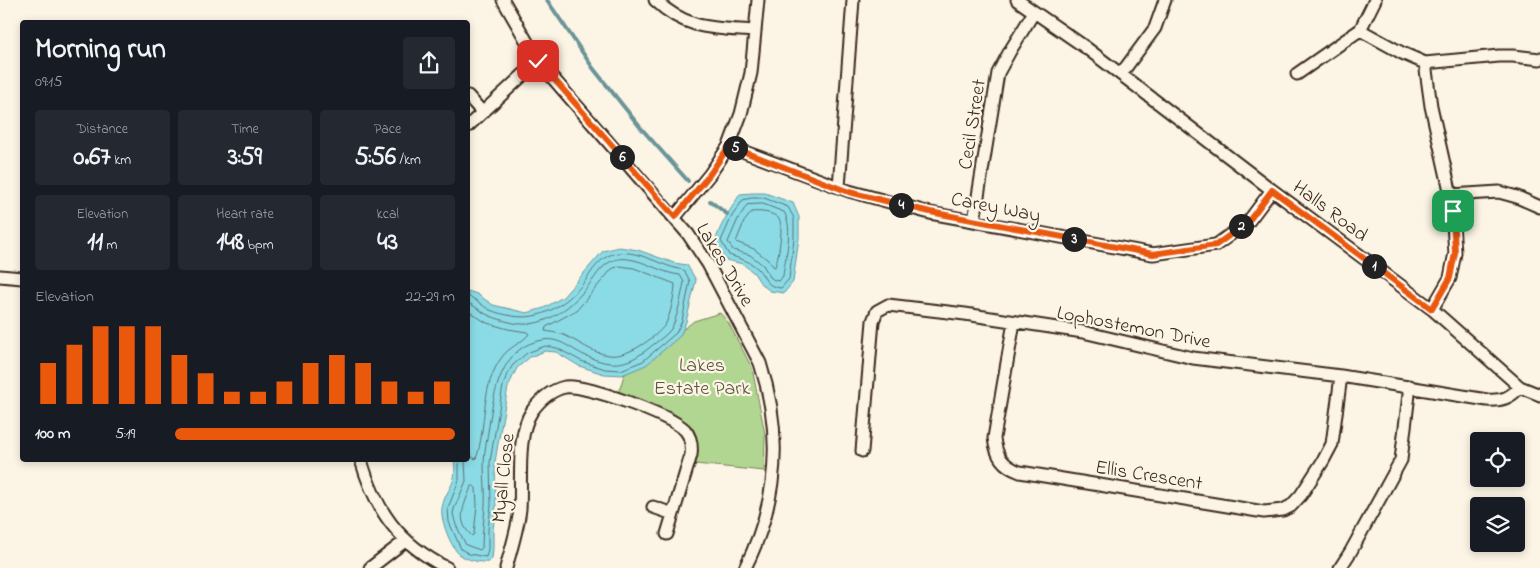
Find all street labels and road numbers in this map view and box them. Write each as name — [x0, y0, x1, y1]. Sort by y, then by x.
street label: Cecil Street — [952, 77, 995, 172]
street label: Halls Road — [1286, 174, 1373, 250]
street label: Carey Way — [948, 186, 1043, 231]
street label: Lakes Drive — [688, 218, 760, 313]
street label: Lophostemon Drive — [1054, 299, 1213, 358]
street label: Myall Close — [485, 432, 524, 524]
street label: Ellis Crescent — [1093, 454, 1205, 499]

